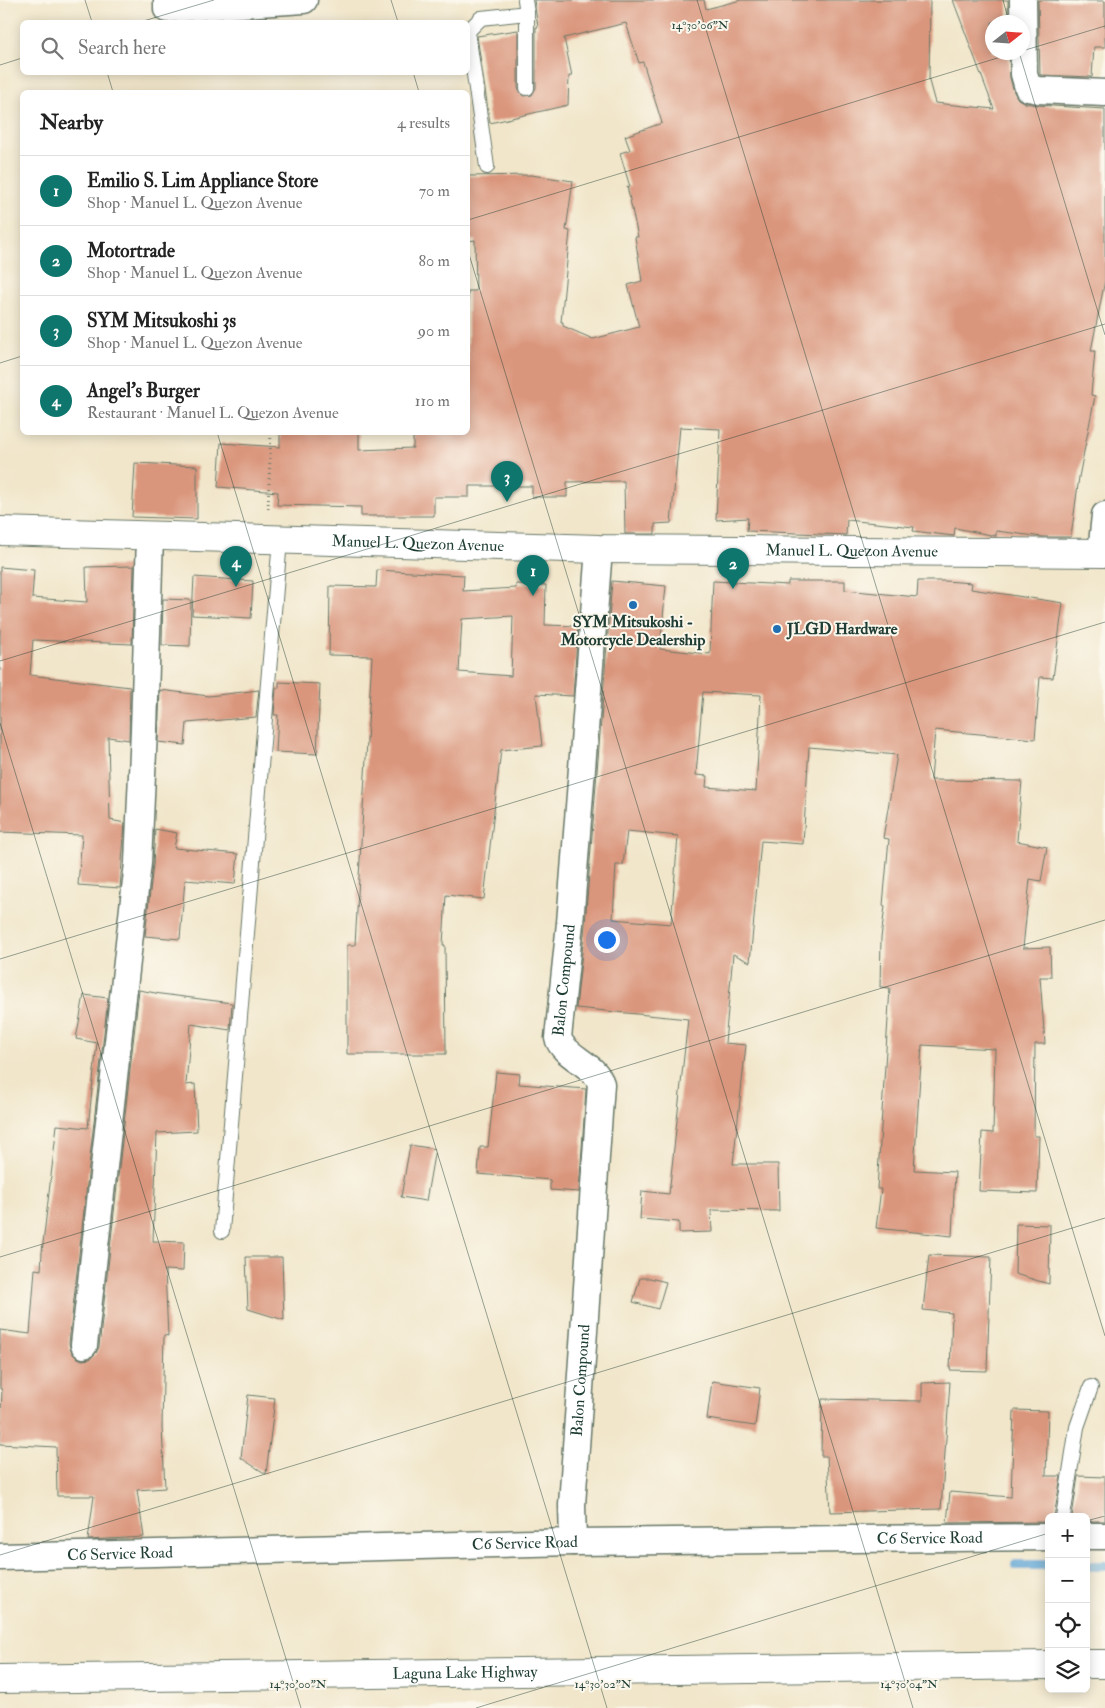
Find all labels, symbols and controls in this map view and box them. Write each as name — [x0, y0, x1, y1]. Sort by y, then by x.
north arrow — [985, 15, 1030, 60]
text: 14°30'06"N — [671, 18, 729, 33]
search box — [20, 20, 470, 75]
icon: search — [38, 34, 66, 62]
text: Search here — [78, 36, 166, 60]
text: Nearby — [40, 109, 103, 136]
text: 4 results — [397, 113, 450, 133]
text: Emilio S. Lim Appliance Store — [87, 169, 318, 193]
text: 1 — [53, 181, 59, 201]
text: 70 m — [419, 181, 450, 201]
text: Shop · Manuel L. Quezon Avenue — [87, 193, 302, 213]
text: Motortrade — [87, 239, 175, 263]
text: 2 — [52, 251, 60, 271]
text: 80 m — [419, 251, 450, 271]
text: Shop · Manuel L. Quezon Avenue — [87, 263, 302, 283]
text: SYM Mitsukoshi 3s — [87, 309, 236, 333]
text: 3 — [53, 321, 59, 341]
text: 90 m — [418, 321, 450, 341]
text: Shop · Manuel L. Quezon Avenue — [87, 333, 302, 353]
text: Angel's Burger — [87, 379, 200, 403]
text: 4 — [52, 391, 60, 411]
text: 110 m — [415, 391, 450, 411]
text: Restaurant · Manuel L. Quezon Avenue — [87, 403, 339, 423]
pin: 3 — [491, 461, 523, 502]
street label: Manuel L. Quezon Avenue — [331, 531, 505, 556]
street label: Manuel L. Quezon Avenue — [765, 540, 938, 562]
pin: 4 — [220, 546, 252, 587]
pin: 2 — [717, 548, 749, 589]
pin: 1 — [517, 555, 549, 596]
marker: SYM Mitsukoshi - Motorcycle Dealership — [627, 599, 639, 611]
place label: SYM Mitsukoshi - Motorcycle Dealership — [560, 612, 705, 651]
place label: JLGD Hardware — [786, 619, 898, 640]
marker: JLGD Hardware — [771, 623, 783, 635]
street label: Balon Compound — [548, 923, 580, 1037]
your location — [594, 927, 620, 953]
street label: Balon Compound — [567, 1323, 594, 1437]
map controls — [1045, 1513, 1090, 1693]
button: + — [1045, 1513, 1090, 1558]
street label: C6 Service Road — [877, 1528, 983, 1549]
street label: C6 Service Road — [472, 1532, 578, 1555]
street label: C6 Service Road — [67, 1542, 173, 1565]
button: − — [1045, 1558, 1090, 1603]
button: locate — [1045, 1603, 1090, 1648]
button: layers — [1045, 1648, 1090, 1693]
street label: Laguna Lake Highway — [392, 1662, 539, 1684]
text: 14°30'00"N — [269, 1677, 327, 1692]
text: 14°30'02"N — [574, 1677, 632, 1692]
text: 14°30'04"N — [880, 1677, 938, 1692]

